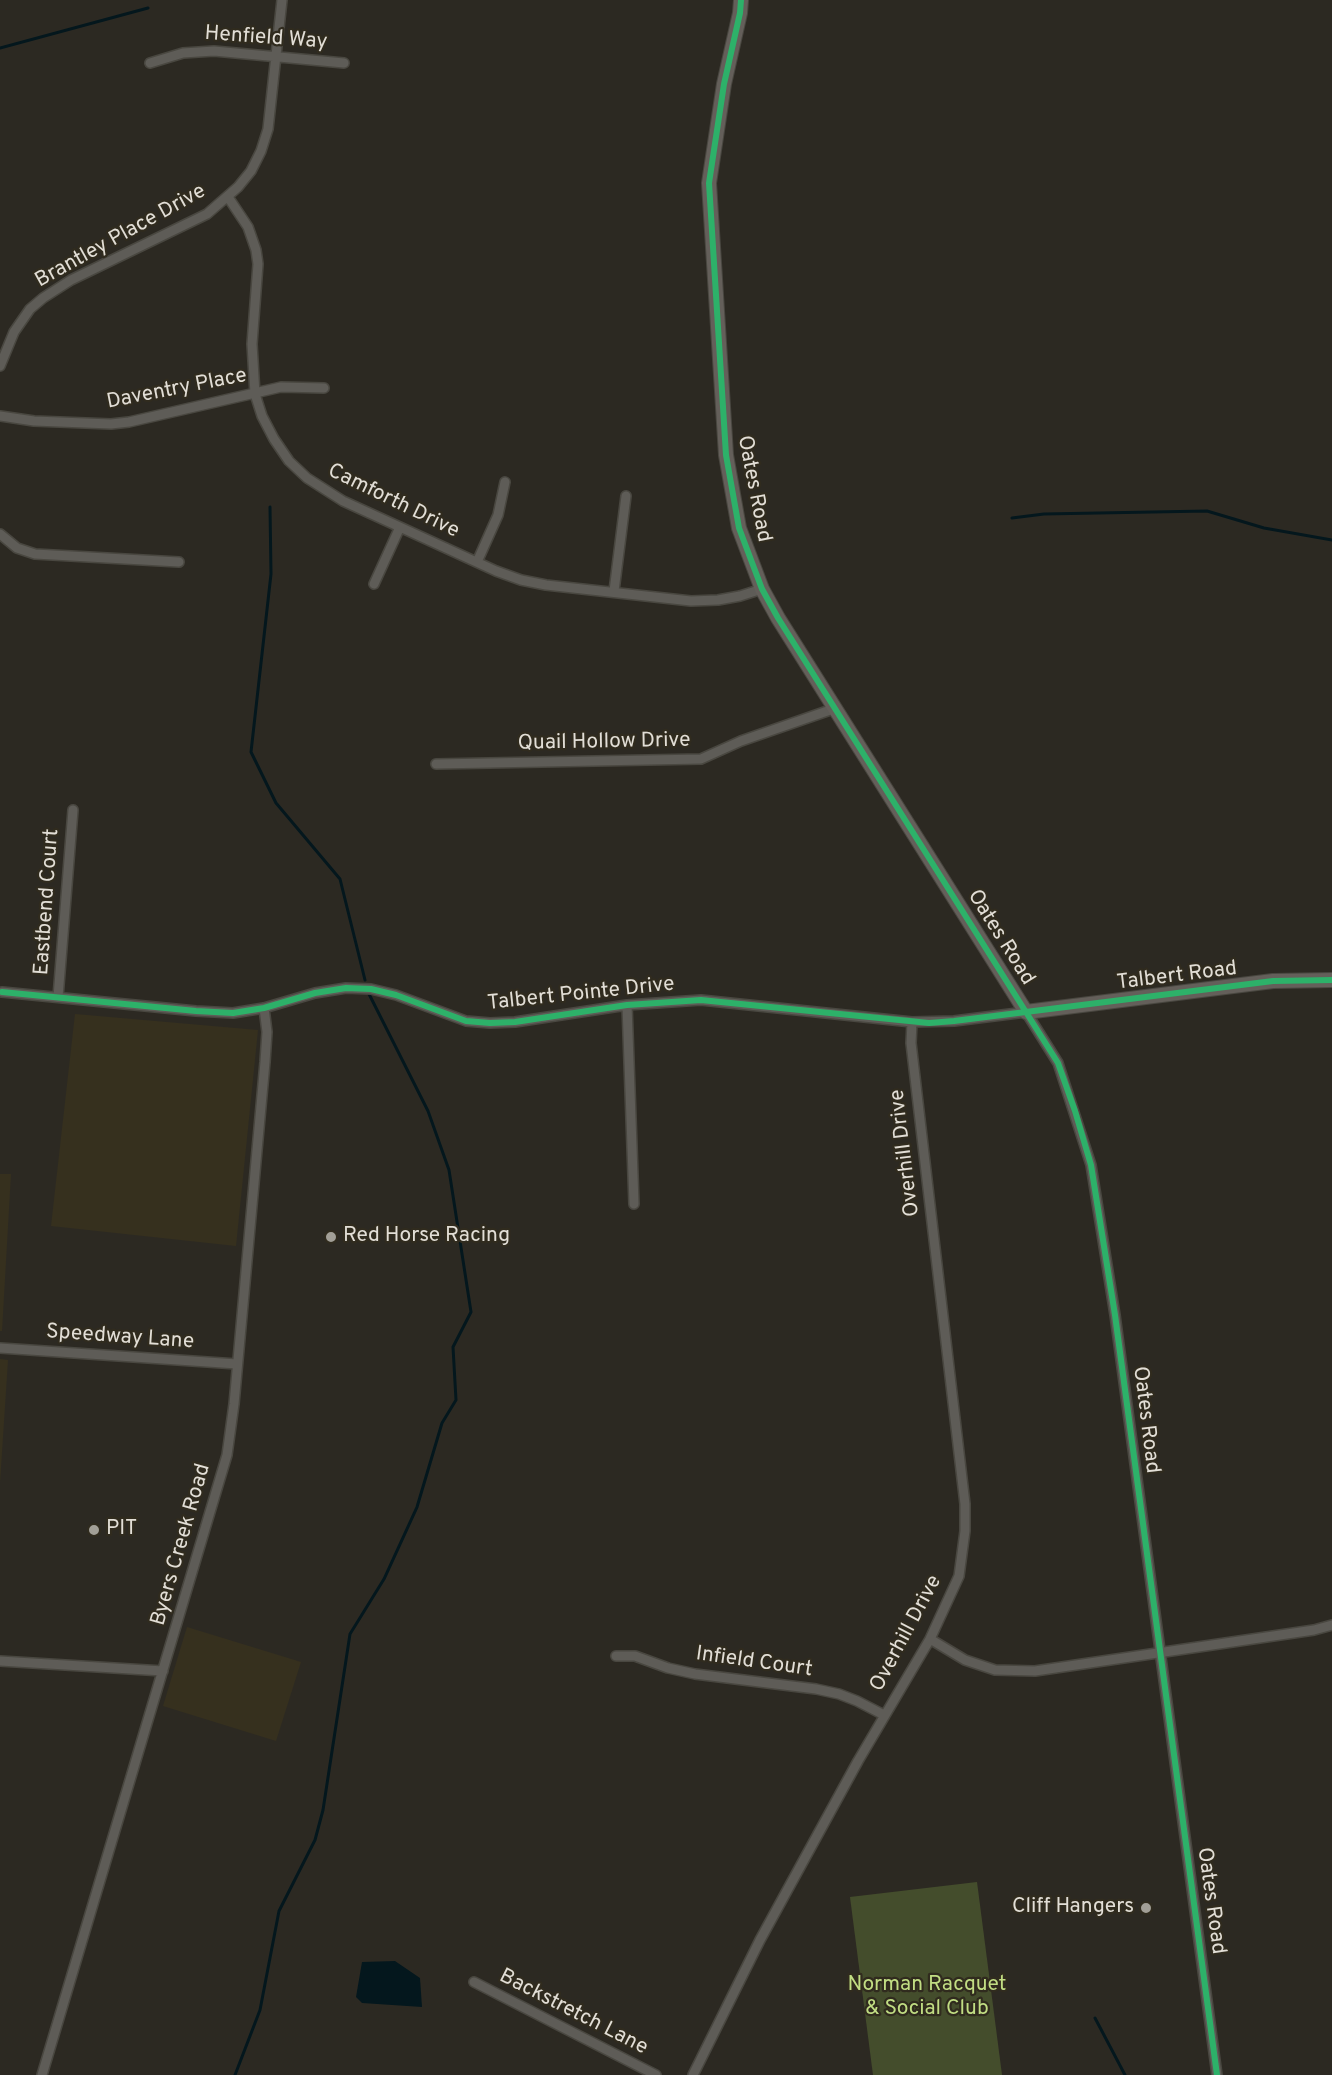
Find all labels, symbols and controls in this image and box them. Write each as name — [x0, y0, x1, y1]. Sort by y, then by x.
street label: Henfield Way — [204, 22, 328, 56]
street label: Brantley Place Drive — [31, 180, 211, 294]
street label: Daventry Place — [105, 364, 249, 416]
street label: Oates Road — [730, 434, 776, 544]
street label: Camforth Drive — [323, 459, 463, 545]
street label: Quail Hollow Drive — [517, 729, 691, 757]
street label: Eastbend Court — [30, 828, 66, 976]
street label: Oates Road — [961, 886, 1039, 990]
street label: Talbert Road — [1115, 957, 1239, 997]
street label: Talbert Pointe Drive — [486, 973, 676, 1017]
street label: Overhill Drive — [886, 1088, 926, 1218]
place label: Red Horse Racing — [343, 1224, 510, 1250]
marker: Red Horse Racing — [324, 1230, 338, 1244]
street label: Speedway Lane — [45, 1320, 195, 1356]
street label: Oates Road — [1126, 1365, 1164, 1475]
street label: Byers Creek Road — [147, 1461, 217, 1629]
place label: PIT — [106, 1517, 137, 1543]
marker: PIT — [87, 1523, 101, 1537]
street label: Overhill Drive — [866, 1571, 948, 1697]
street label: Infield Court — [694, 1642, 814, 1684]
street label: Oates Road — [1190, 1846, 1230, 1956]
place label: Cliff Hangers — [1012, 1895, 1134, 1921]
marker: Cliff Hangers — [1139, 1901, 1153, 1915]
street label: Backstretch Lane — [494, 1965, 652, 2061]
park label: Norman Racquet & Social Club — [848, 1973, 1006, 2023]

